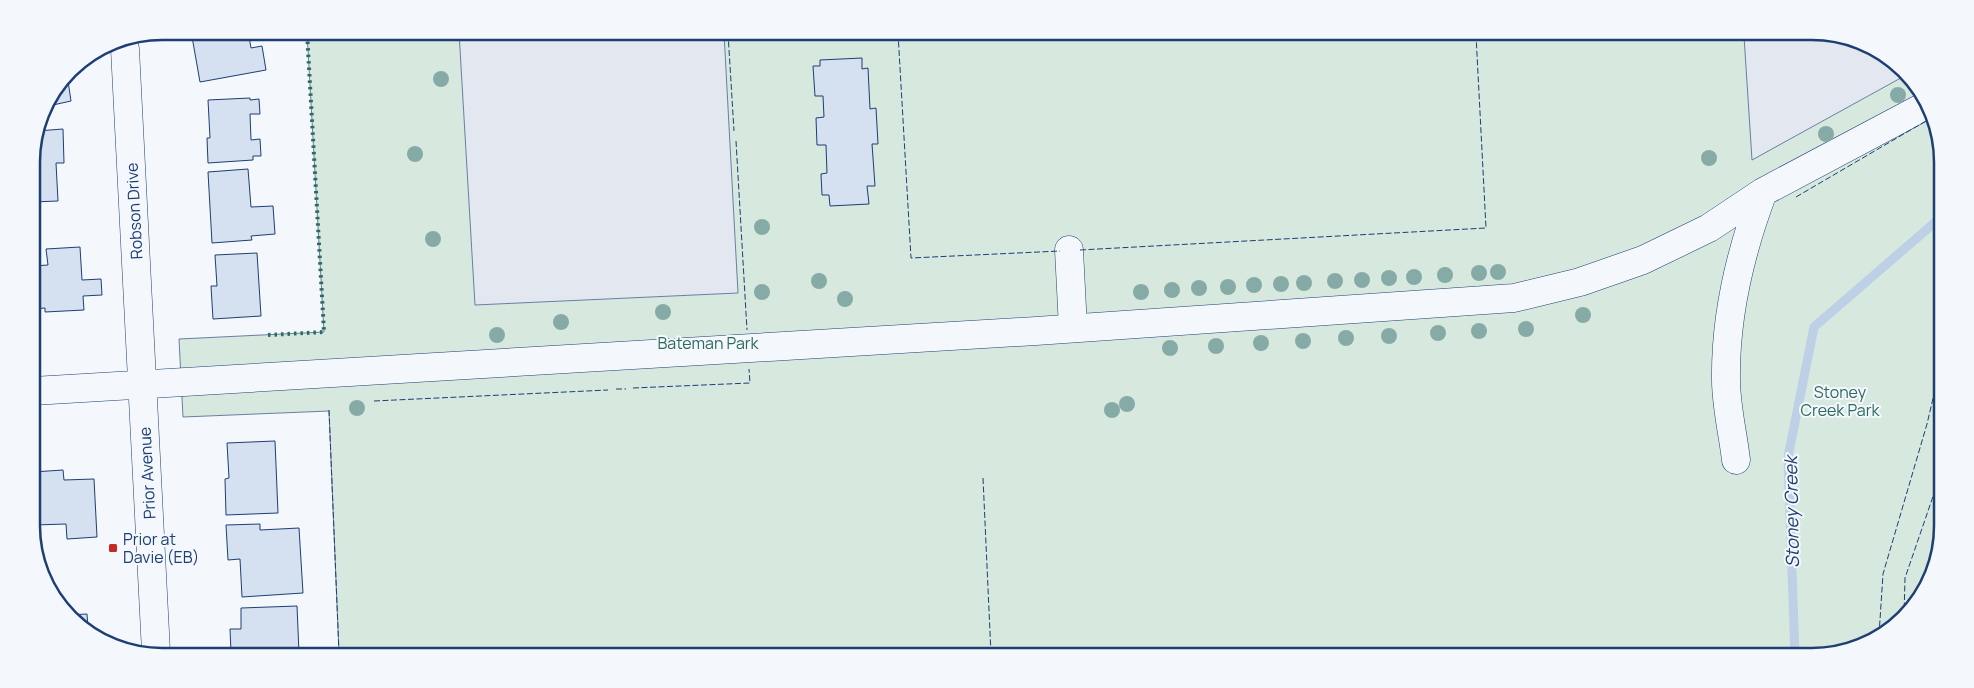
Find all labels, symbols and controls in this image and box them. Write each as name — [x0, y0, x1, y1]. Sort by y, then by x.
street label: Robson Drive — [120, 162, 148, 260]
park label: Bateman Park — [658, 332, 760, 354]
park label: Stoney Creek Park — [1801, 381, 1880, 421]
street label: Prior Avenue — [134, 426, 160, 520]
water label: Stoney Creek — [1778, 453, 1804, 568]
place label: Prior at Davie (EB) — [123, 528, 199, 568]
marker: Prior at Davie (EB) — [107, 542, 119, 554]

